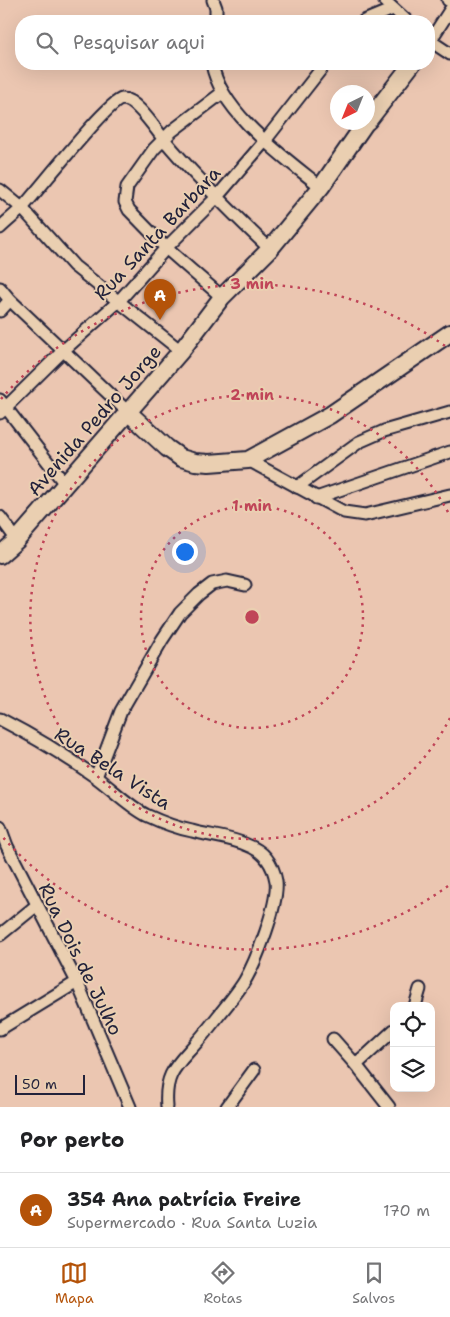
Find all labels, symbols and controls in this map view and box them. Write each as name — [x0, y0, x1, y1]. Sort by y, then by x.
search box — [15, 15, 435, 70]
icon: search — [33, 29, 61, 57]
text: Pesquisar aqui — [73, 30, 205, 55]
north arrow — [330, 85, 375, 130]
street label: Rua Santa Barbara — [89, 161, 226, 306]
text: 3 min — [230, 274, 274, 294]
pin: A — [144, 279, 176, 320]
street label: Avenida Pedro Jorge — [22, 340, 167, 501]
text: 2 min — [230, 385, 274, 405]
text: 1 min — [232, 496, 272, 516]
your location — [172, 539, 198, 565]
centre of rings — [243, 608, 261, 626]
street label: Rua Bela Vista — [50, 721, 176, 815]
street label: Rua Dois de Julho — [33, 879, 128, 1040]
map controls — [390, 1002, 435, 1092]
button: locate — [390, 1002, 435, 1047]
button: layers — [390, 1047, 435, 1092]
scale bar — [15, 1072, 85, 1095]
text: 50 m — [22, 1075, 57, 1093]
text: Por perto — [20, 1126, 124, 1154]
text: 354 Ana patrícia Freire — [67, 1187, 301, 1212]
text: A — [30, 1200, 42, 1221]
text: 170 m — [383, 1200, 430, 1221]
text: Supermercado · Rua Santa Luzia — [67, 1212, 317, 1233]
tab: Mapa — [55, 1259, 94, 1307]
tab: Rotas — [203, 1259, 242, 1307]
tab: Salvos — [352, 1259, 395, 1307]

